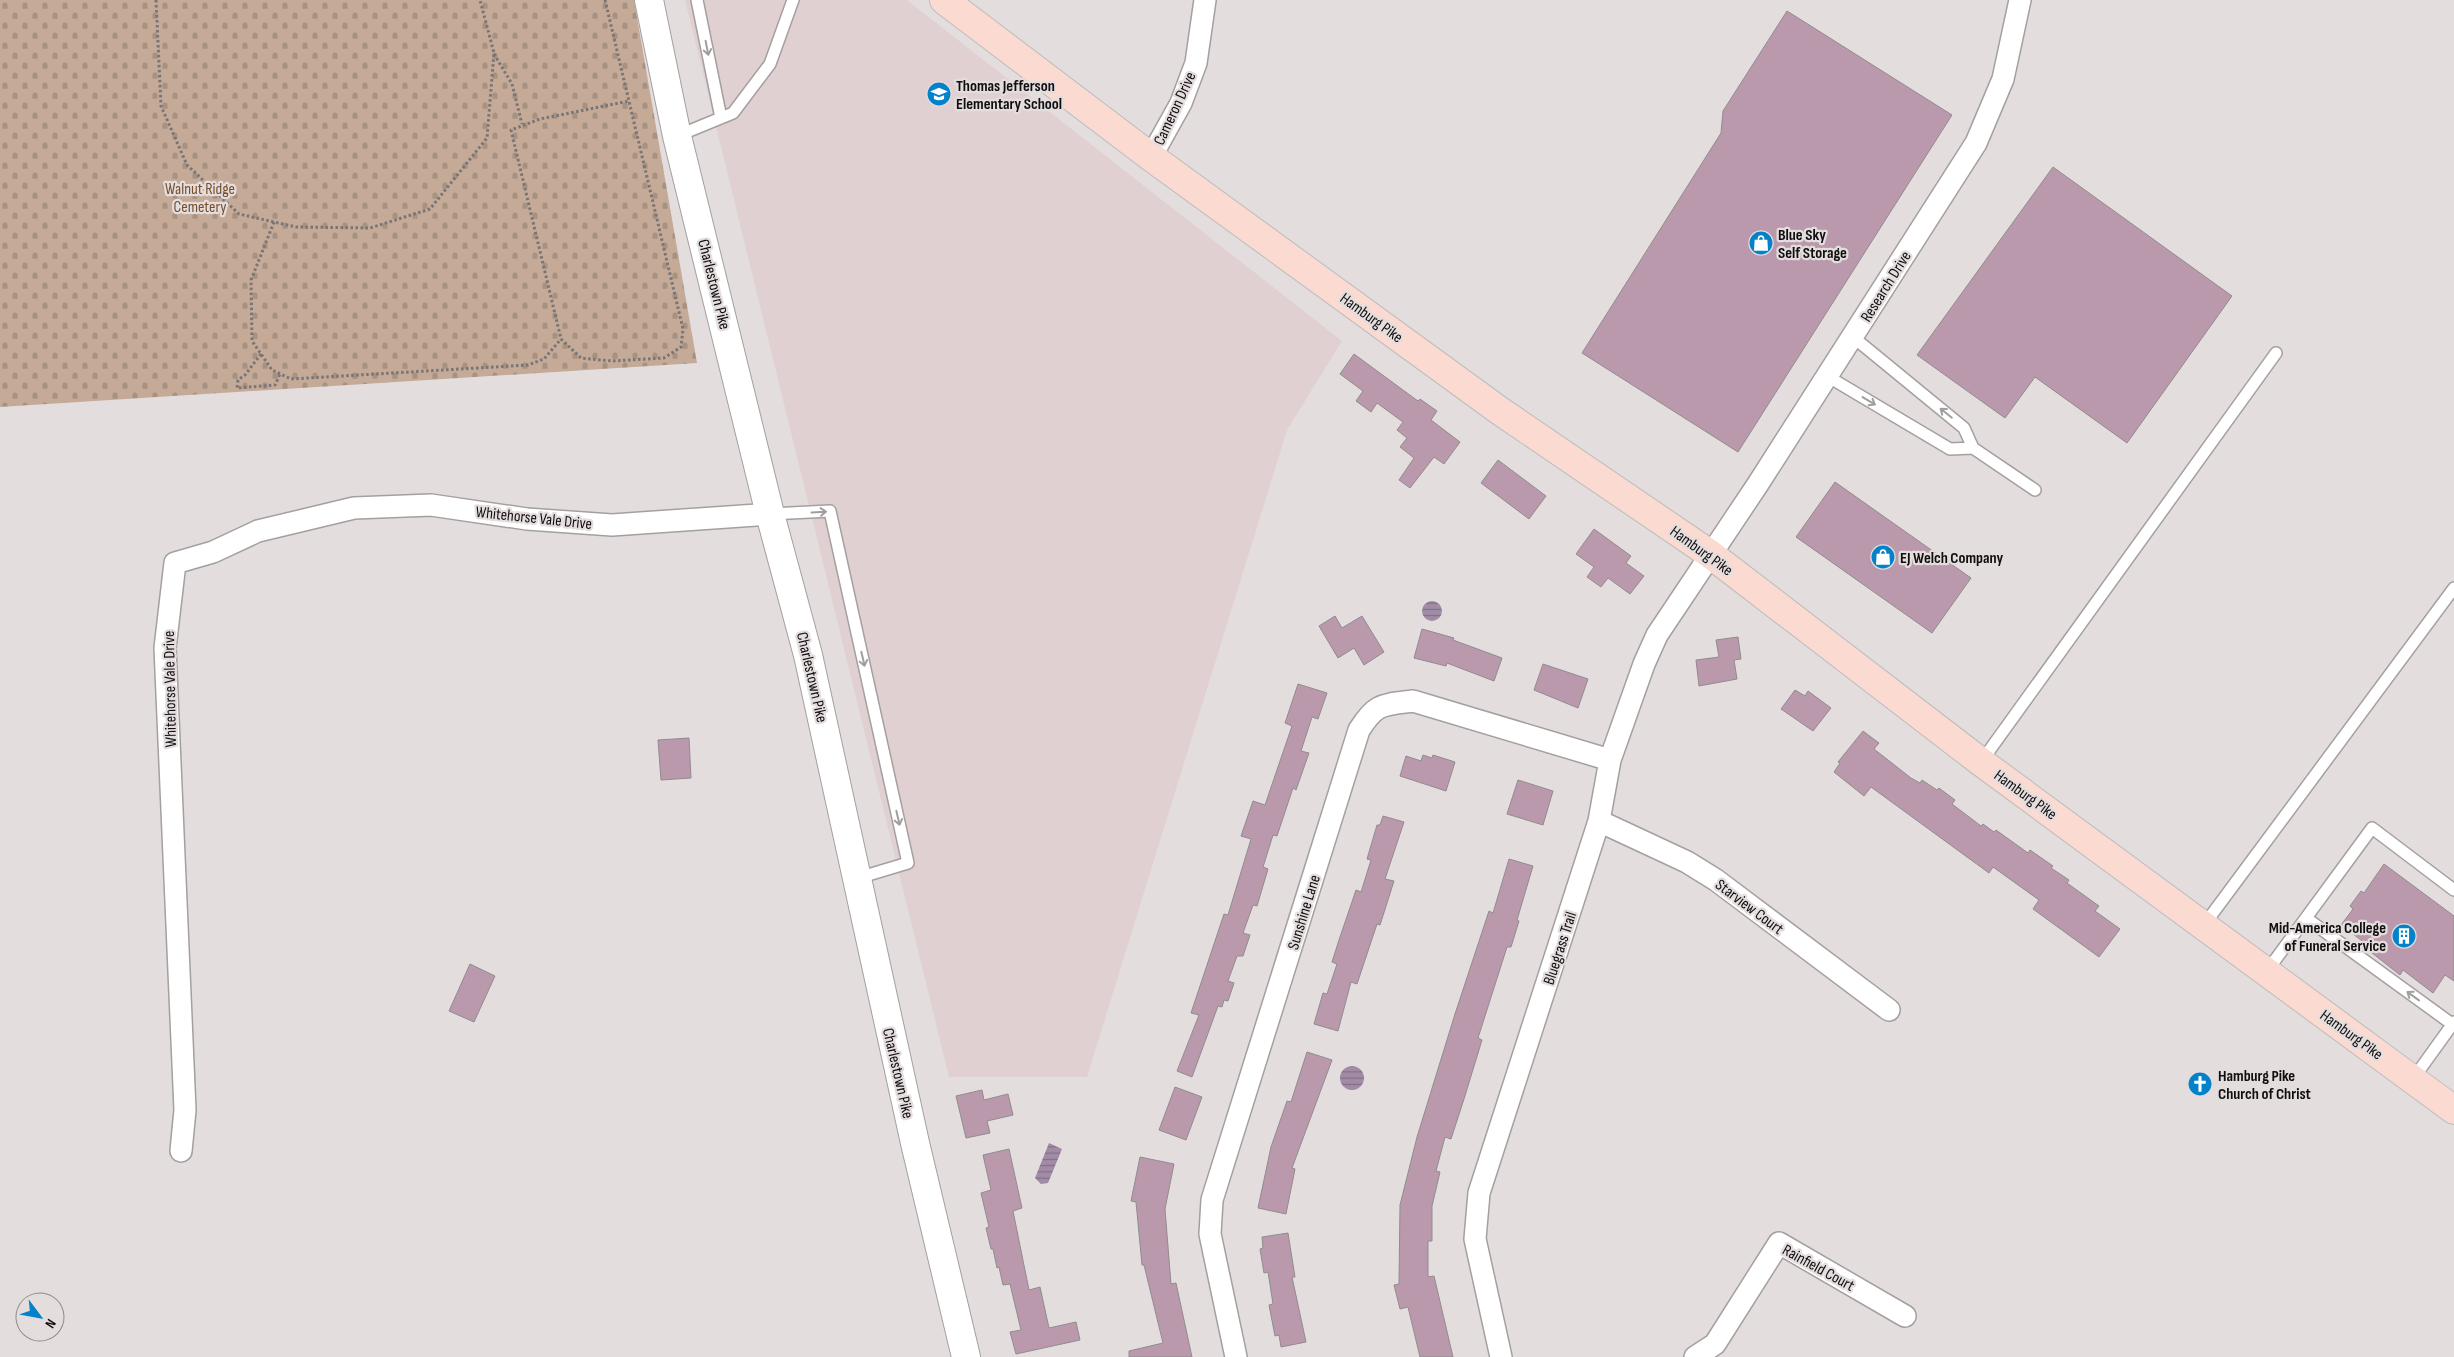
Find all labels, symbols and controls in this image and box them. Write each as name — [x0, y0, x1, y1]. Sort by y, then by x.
one-way arrow — [703, 39, 712, 55]
street label: Cameron Drive — [1150, 69, 1201, 148]
place label: Thomas Jefferson Elementary School — [956, 77, 1062, 114]
school or university icon: Thomas Jefferson Elementary School — [926, 81, 952, 107]
park label: Walnut Ridge Cemetery — [165, 180, 235, 217]
place label: Blue Sky Self Storage — [1778, 226, 1847, 263]
shop icon: Blue Sky Self Storage — [1748, 230, 1774, 256]
street label: Charlestown Pike — [693, 237, 734, 331]
street label: Research Drive — [1857, 248, 1916, 326]
street label: Hamburg Pike — [1336, 289, 1406, 347]
one-way arrow — [1862, 396, 1876, 406]
one-way arrow — [1940, 407, 1953, 418]
street label: Whitehorse Vale Drive — [475, 503, 593, 534]
one-way arrow — [811, 507, 827, 516]
street label: Hamburg Pike — [1666, 522, 1736, 580]
shop icon: EJ Welch Company — [1870, 544, 1896, 570]
place label: EJ Welch Company — [1900, 549, 2004, 568]
street label: Whitehorse Vale Drive — [160, 630, 181, 748]
street label: Charlestown Pike — [792, 630, 831, 724]
one-way arrow — [858, 650, 868, 666]
street label: Hamburg Pike — [1990, 766, 2060, 824]
one-way arrow — [894, 809, 903, 825]
street label: Sunshine Lane — [1284, 873, 1325, 952]
street label: Starview Court — [1711, 875, 1787, 939]
street label: Bluegrass Trail — [1540, 910, 1581, 987]
place label: Mid-America College of Funeral Service — [2269, 919, 2386, 956]
building icon: Mid-America College of Funeral Service — [2391, 923, 2417, 949]
one-way arrow — [2407, 990, 2420, 1001]
street label: Hamburg Pike — [2316, 1006, 2386, 1064]
street label: Charlestown Pike — [878, 1026, 917, 1120]
place label: Hamburg Pike Church of Christ — [2218, 1067, 2311, 1104]
church icon: Hamburg Pike Church of Christ — [2187, 1071, 2213, 1097]
street label: Rainfield Court — [1779, 1241, 1858, 1296]
north arrow — [15, 1292, 65, 1342]
text: N — [41, 1316, 60, 1331]

